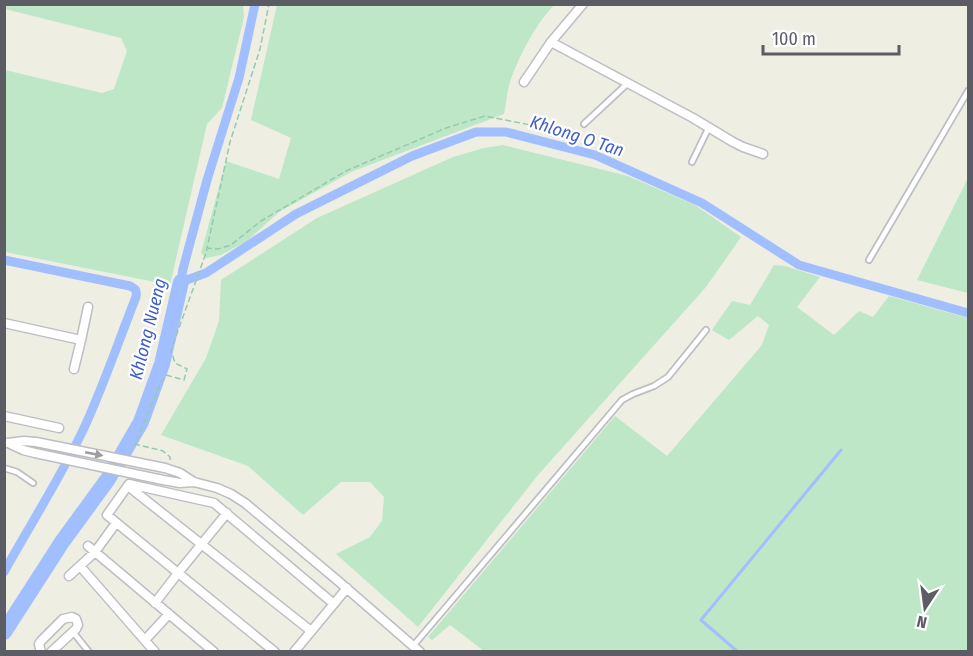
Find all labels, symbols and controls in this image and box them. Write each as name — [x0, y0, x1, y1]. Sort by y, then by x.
scale bar — [763, 18, 900, 56]
text: 100 m — [772, 28, 816, 50]
water label: Khlong O Tan — [527, 110, 627, 162]
water label: Khlong Nueng — [125, 276, 171, 382]
one-way arrow — [84, 449, 103, 459]
north arrow — [895, 578, 955, 638]
text: N — [915, 612, 929, 632]

